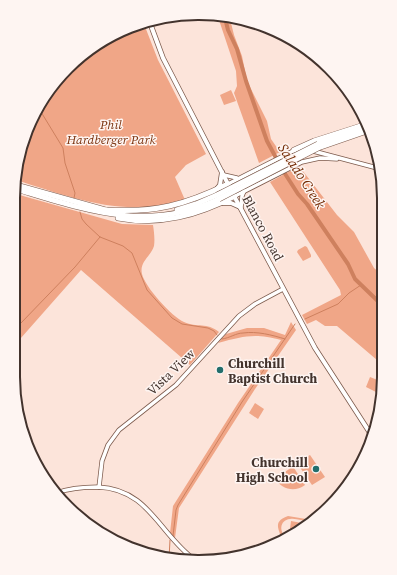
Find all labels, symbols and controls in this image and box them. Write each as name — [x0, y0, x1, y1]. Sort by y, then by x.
park label: Phil Hardberger Park — [65, 116, 156, 148]
water label: Salado Creek — [273, 139, 331, 213]
street label: Blanco Road — [239, 192, 288, 264]
street label: Vista View — [143, 345, 199, 399]
place label: Churchill Baptist Church — [228, 355, 317, 387]
marker: Churchill Baptist Church — [215, 365, 225, 375]
place label: Churchill High School — [236, 454, 308, 486]
marker: Churchill High School — [311, 464, 321, 474]

